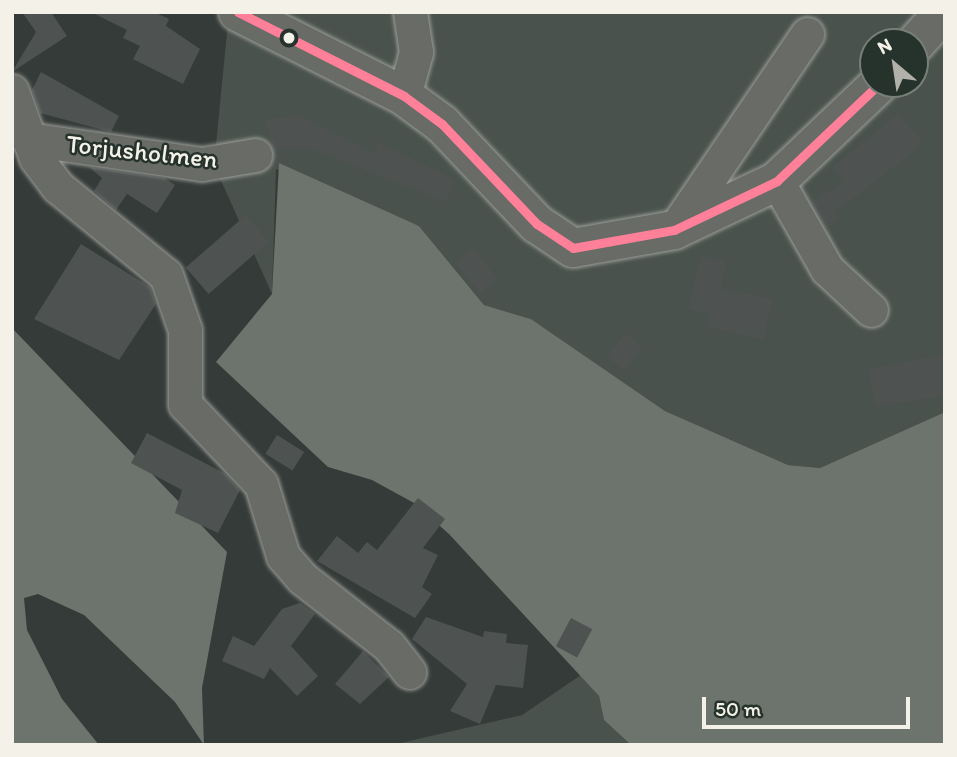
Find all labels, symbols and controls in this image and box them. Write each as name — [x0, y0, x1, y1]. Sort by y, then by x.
north arrow — [859, 28, 929, 98]
unlabelled marker — [282, 31, 296, 45]
text: N — [873, 33, 896, 59]
street label: Torjusholmen — [65, 129, 219, 175]
scale bar — [705, 684, 913, 728]
text: 50 m — [715, 696, 761, 721]

